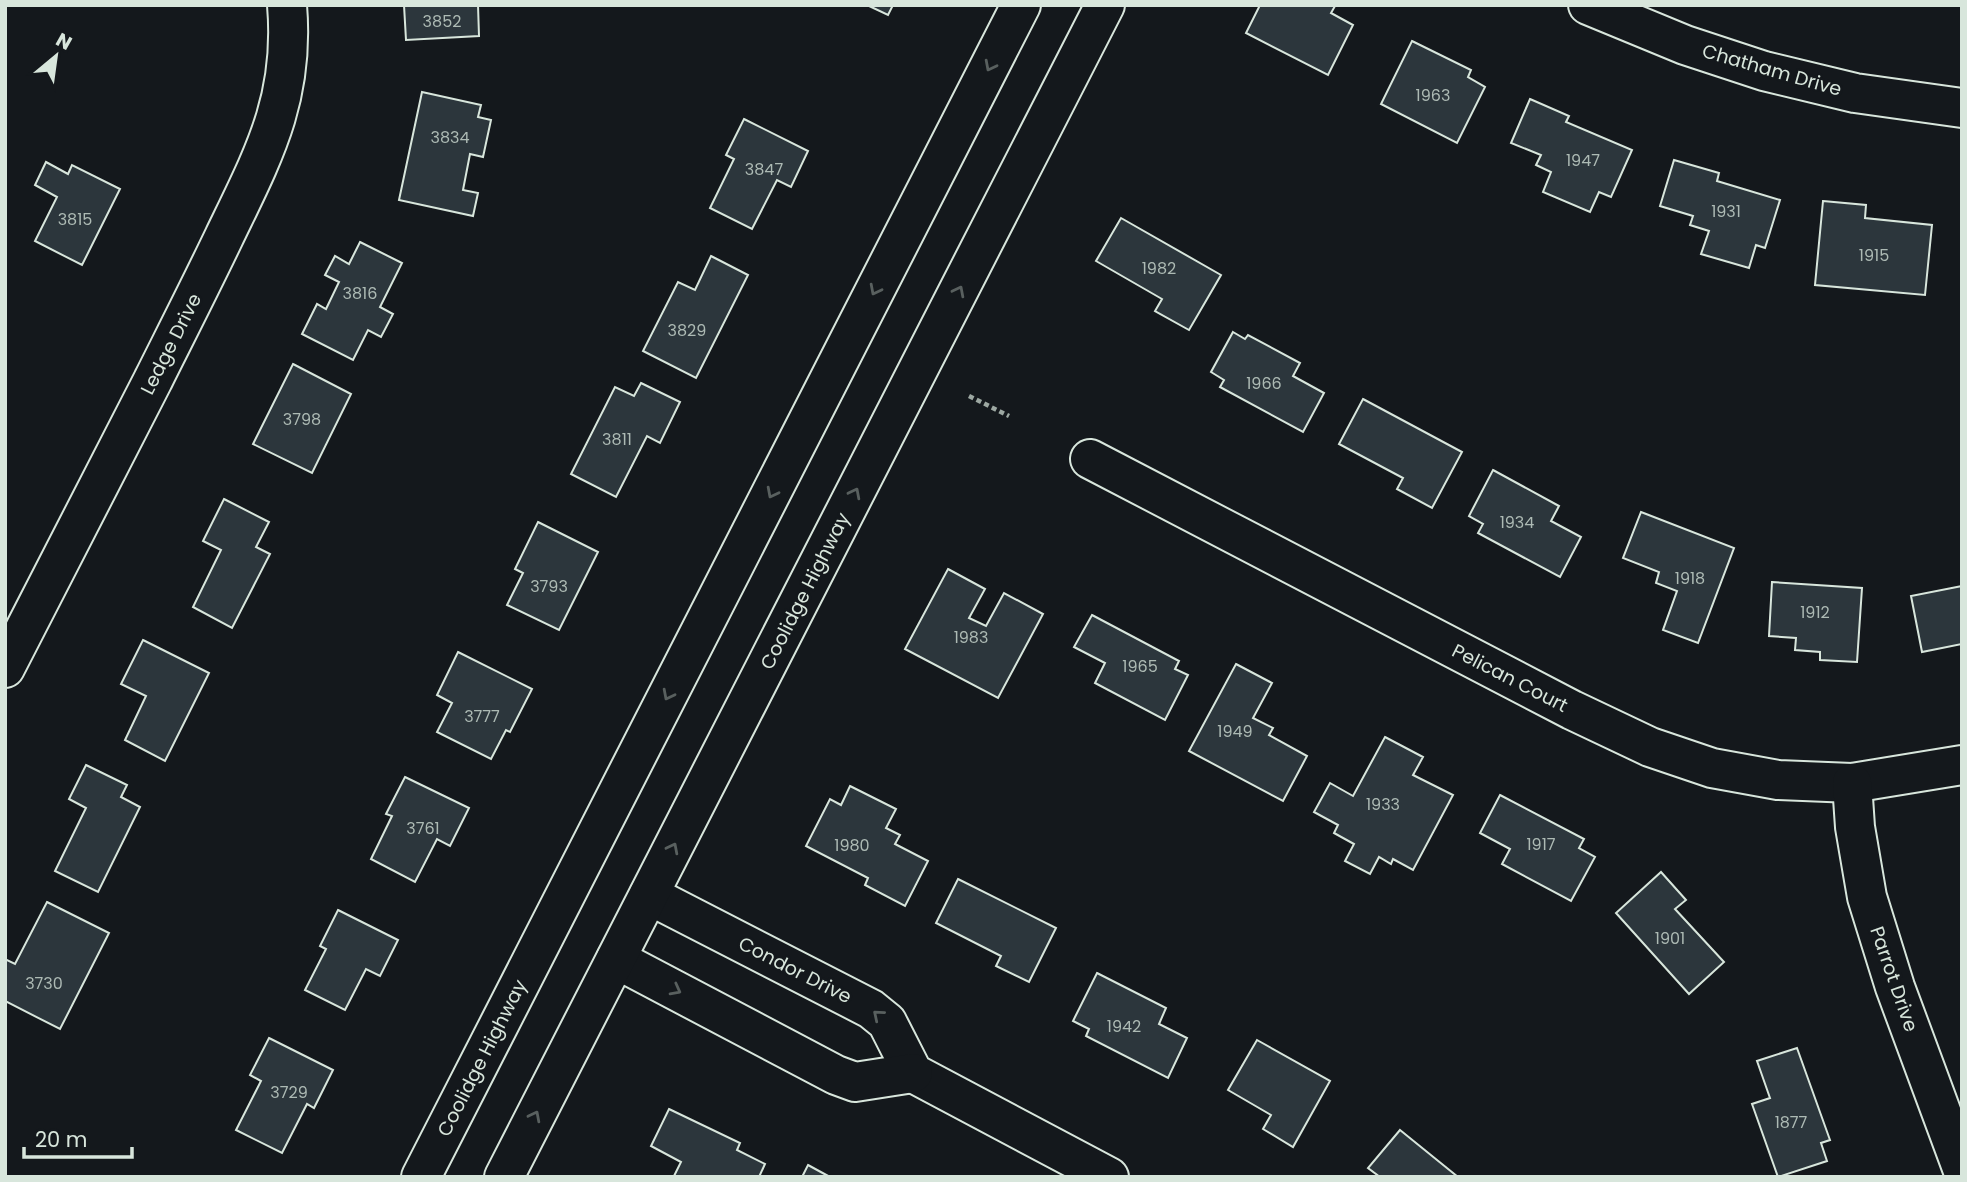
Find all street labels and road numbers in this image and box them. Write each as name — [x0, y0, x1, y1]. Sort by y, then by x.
street label: Chatham Drive — [1699, 37, 1845, 103]
street label: Ledge Drive — [134, 289, 208, 399]
street label: Coolidge Highway — [754, 508, 856, 674]
street label: Pelican Court — [1447, 637, 1573, 719]
street label: Parrot Drive — [1863, 923, 1925, 1035]
street label: Condor Drive — [734, 930, 856, 1010]
street label: Coolidge Highway — [431, 975, 533, 1141]

